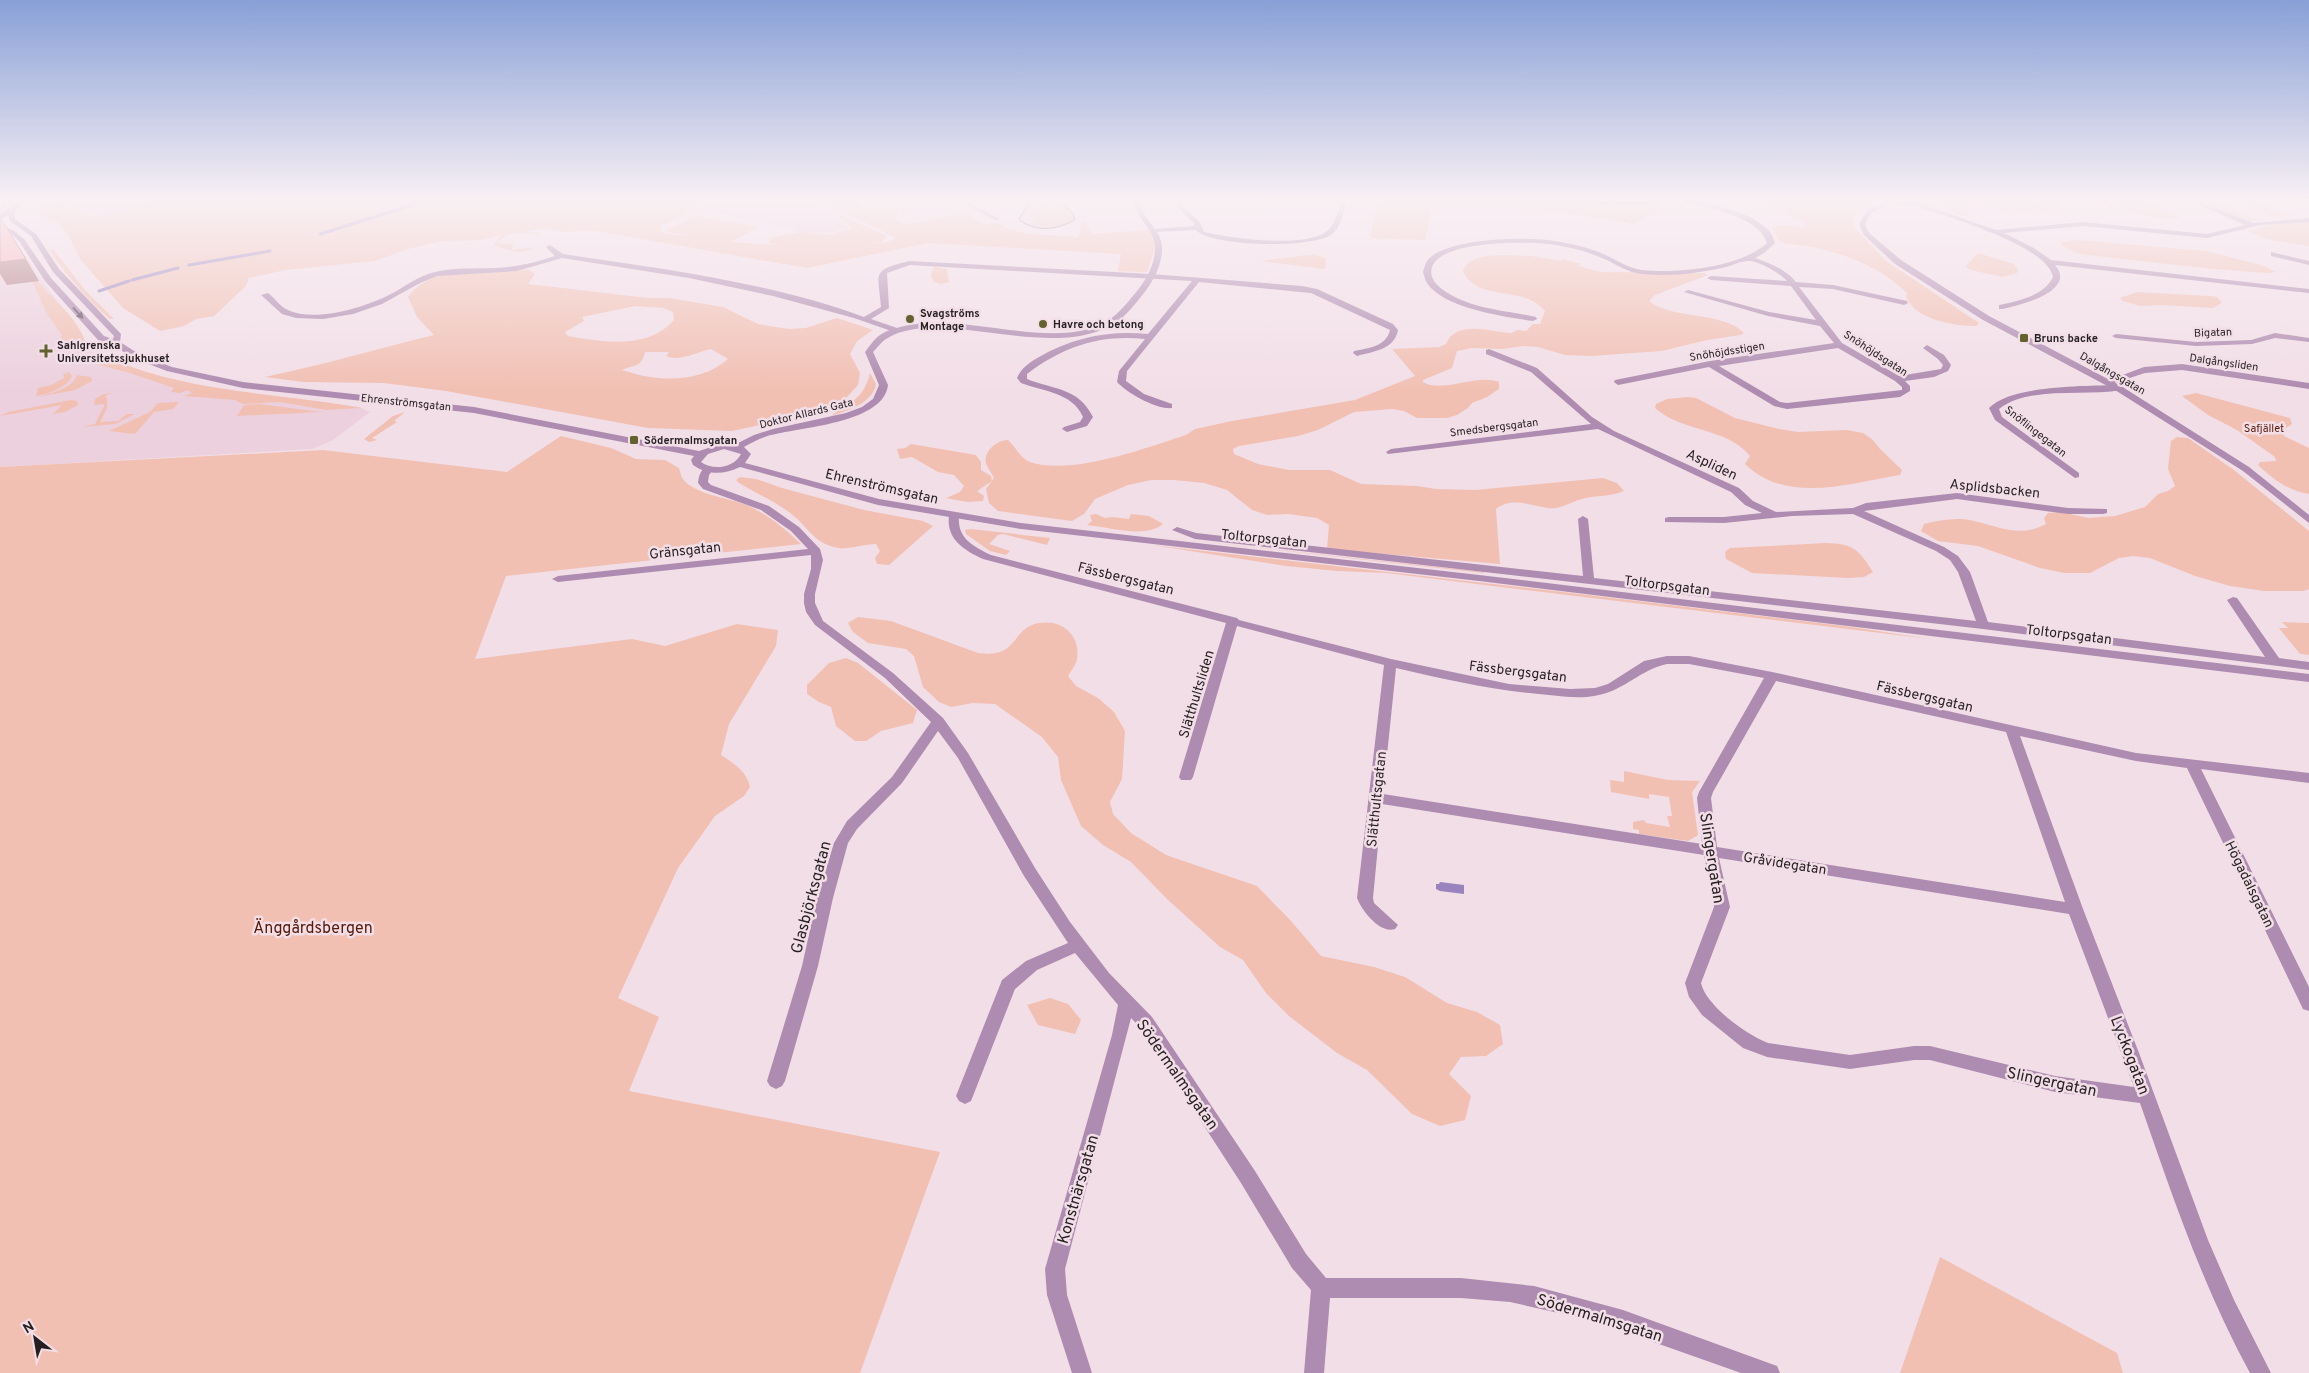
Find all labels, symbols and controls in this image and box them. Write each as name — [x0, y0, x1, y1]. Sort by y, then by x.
one-way arrow — [72, 306, 84, 318]
place label: Svagströms Montage — [920, 307, 980, 334]
marker: Svagströms Montage — [904, 313, 916, 325]
marker: Havre och betong — [1037, 318, 1049, 330]
place label: Havre och betong — [1053, 318, 1144, 332]
street label: Bigatan — [2194, 325, 2232, 341]
street label: Snöhöjdsgatan — [1841, 328, 1910, 380]
marker: Bruns backe — [2018, 332, 2030, 344]
place label: Bruns backe — [2034, 332, 2098, 346]
place label: Sahlgrenska Universitetssjukhuset — [57, 339, 170, 366]
street label: Snöhöjdsstigen — [1689, 339, 1766, 365]
marker: Sahlgrenska Universitetssjukhuset — [39, 344, 53, 358]
street label: Dalgångsgatan — [2077, 349, 2148, 398]
street label: Dalgångsliden — [2188, 351, 2259, 375]
street label: Ehrenströmsgatan — [360, 391, 452, 415]
street label: Doktor Allards Gata — [758, 396, 855, 432]
street label: Snöflingegatan — [2001, 403, 2069, 460]
street label: Smedsbergsgatan — [1449, 416, 1539, 440]
park label: Safjället — [2244, 422, 2284, 436]
marker: Södermalmsgatan — [628, 434, 640, 446]
place label: Södermalmsgatan — [644, 434, 737, 448]
street label: Aspliden — [1683, 446, 1740, 485]
street label: Ehrenströmsgatan — [823, 466, 940, 509]
street label: Asplidsbacken — [1949, 476, 2041, 503]
street label: Toltorpsgatan — [1220, 527, 1308, 552]
street label: Gränsgatan — [648, 539, 722, 564]
street label: Fässbergsgatan — [1076, 559, 1176, 600]
street label: Toltorpsgatan — [1623, 573, 1711, 600]
street label: Toltorpsgatan — [2025, 622, 2113, 649]
street label: Slätthultsliden — [1176, 648, 1219, 741]
street label: Fässbergsgatan — [1468, 658, 1568, 687]
street label: Fässbergsgatan — [1875, 678, 1975, 717]
street label: Slätthultsgatan — [1364, 750, 1391, 848]
street label: Slingergatan — [1694, 812, 1728, 905]
street label: Högadalsgatan — [2220, 838, 2277, 931]
street label: Glasbjörksgatan — [787, 839, 837, 956]
street label: Gråvidegatan — [1742, 850, 1828, 879]
park label: Änggårdsbergen — [253, 918, 373, 939]
street label: Lyckogatan — [2105, 1014, 2153, 1098]
street label: Södermalmsgatan — [1131, 1016, 1222, 1134]
street label: Slingergatan — [2005, 1064, 2098, 1102]
street label: Konstnärsgatan — [1054, 1133, 1104, 1246]
street label: Södermalmsgatan — [1534, 1290, 1665, 1348]
north arrow — [10, 1313, 60, 1363]
text: N — [20, 1318, 38, 1338]

